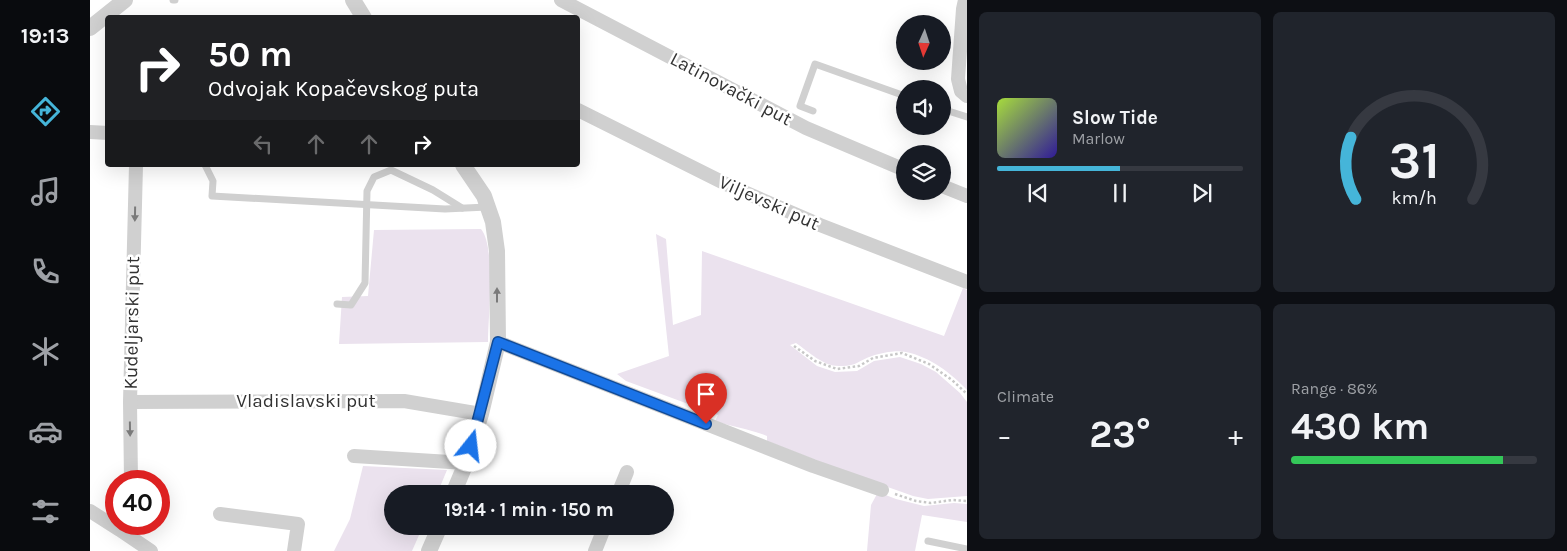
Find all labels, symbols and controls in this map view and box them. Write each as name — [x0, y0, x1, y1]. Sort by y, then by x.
north arrow — [896, 15, 951, 70]
map controls — [896, 15, 951, 200]
text: 19:13 — [21, 23, 69, 49]
text: 50 m — [208, 34, 293, 75]
icon: right — [125, 35, 190, 100]
street label: Latinovački put — [666, 48, 796, 130]
text: Odvojak Kopačevskog puta — [208, 76, 479, 102]
button: sound — [896, 80, 951, 135]
icon: directions — [28, 94, 63, 129]
text: Slow Tide — [1072, 107, 1158, 129]
text: Marlow — [1072, 129, 1125, 148]
icon: left — [249, 130, 277, 158]
icon: ahead — [302, 130, 330, 158]
icon: ahead — [355, 130, 383, 158]
icon: right — [408, 130, 436, 158]
text: 31 — [1389, 130, 1439, 191]
button: layers — [896, 145, 951, 200]
street label: Viljevski put — [715, 171, 823, 235]
icon: music — [28, 174, 63, 209]
icon: previous — [1024, 179, 1052, 207]
icon: pause — [1106, 179, 1134, 207]
icon: next — [1188, 179, 1216, 207]
text: km/h — [1391, 188, 1437, 209]
one-way arrow — [130, 206, 138, 222]
icon: phone — [28, 254, 63, 289]
street label: Kudeljarski put — [120, 256, 144, 390]
one-way arrow — [493, 287, 501, 303]
icon: climate — [28, 334, 63, 369]
pin — [685, 373, 727, 424]
text: Range · 86% — [1291, 379, 1378, 398]
icon: arrive — [692, 380, 720, 408]
text: Climate — [997, 387, 1054, 406]
street label: Vladislavski put — [236, 390, 376, 412]
text: 430 km — [1291, 404, 1429, 449]
text: 23° — [1089, 412, 1151, 457]
icon: car — [28, 414, 63, 449]
position arrow — [444, 419, 496, 471]
text: − — [997, 419, 1012, 452]
text: + — [1228, 419, 1243, 452]
one-way arrow — [126, 421, 134, 437]
speed limit sign: 40 — [105, 470, 170, 535]
icon: filters — [28, 494, 63, 529]
text: 19:14 · 1 min · 150 m — [444, 499, 614, 521]

